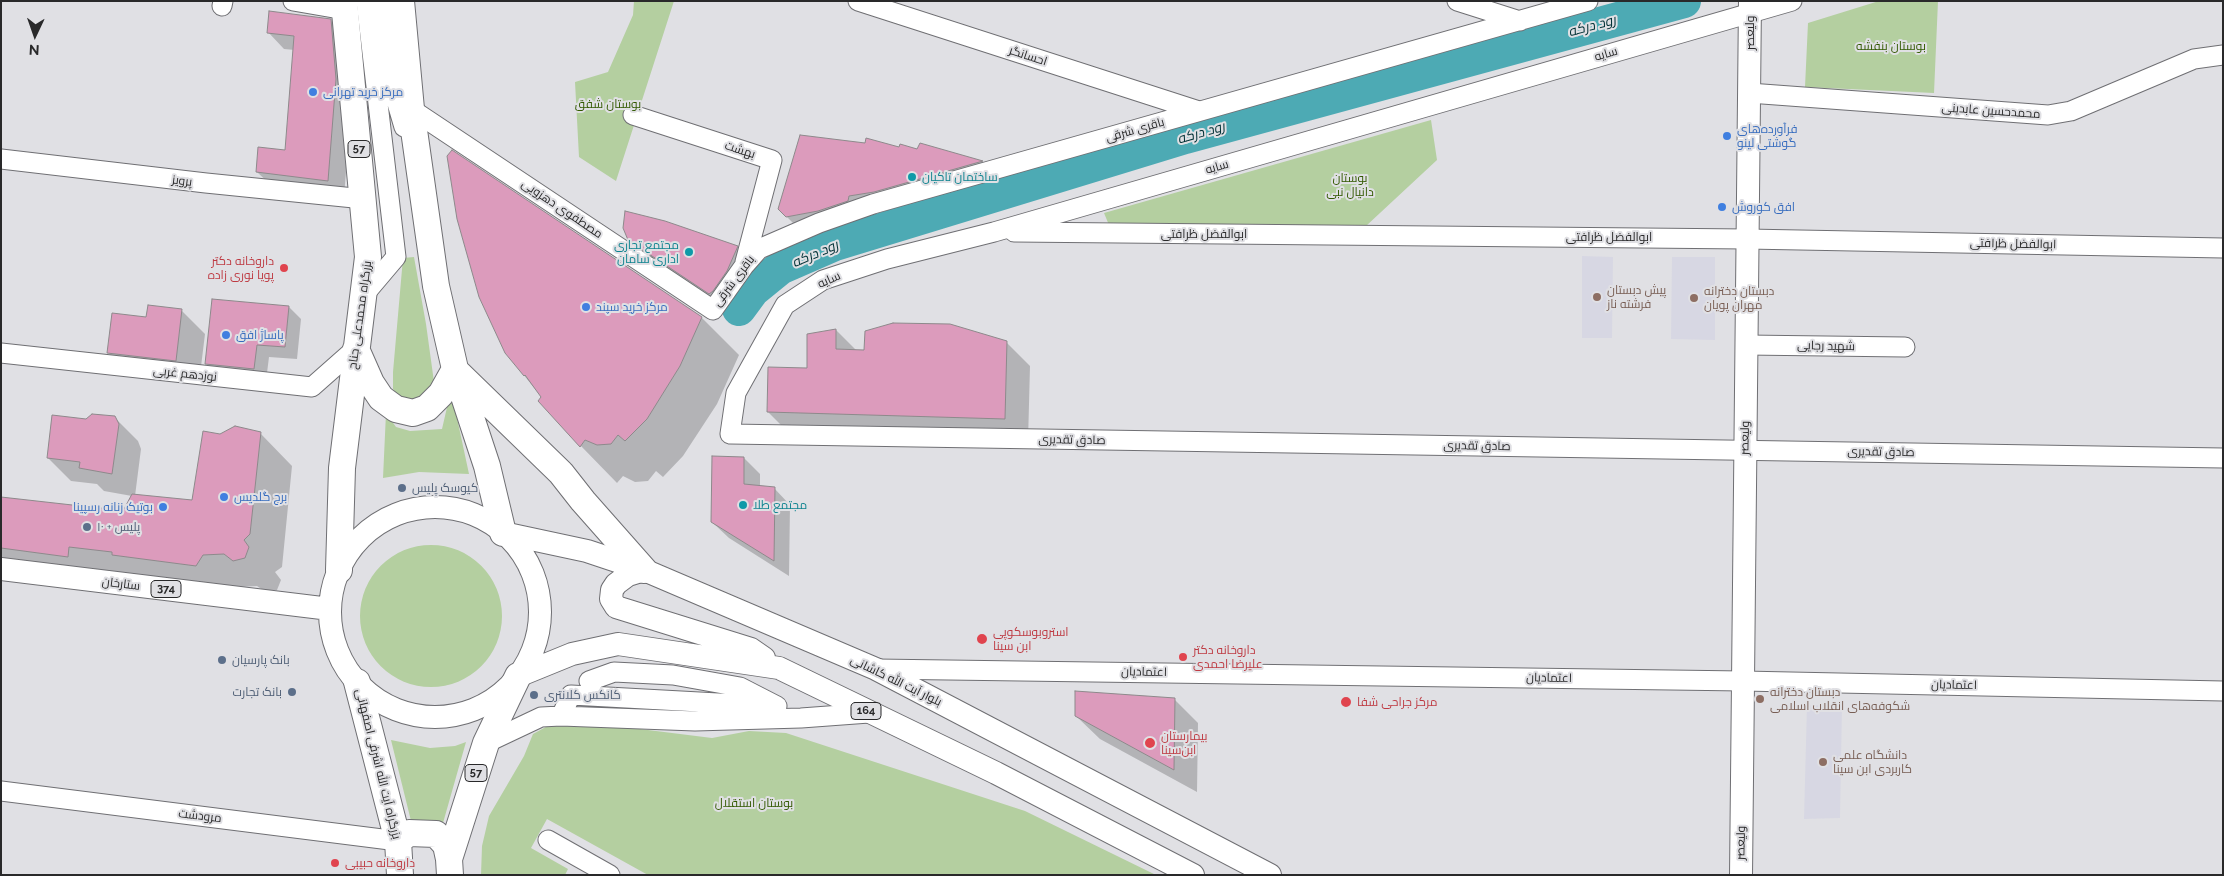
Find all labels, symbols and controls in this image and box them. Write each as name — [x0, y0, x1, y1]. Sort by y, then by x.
north arrow — [10, 10, 60, 60]
water label: رود درکه — [1566, 12, 1618, 40]
street label: ولیعصر — [1743, 16, 1757, 50]
park label: بوستان بنفشه — [1856, 39, 1926, 53]
text: N — [28, 42, 40, 58]
street label: احسانگر — [1007, 43, 1049, 69]
street label: سایه — [1593, 44, 1619, 64]
place label: مرکز خرید تهرانی — [323, 85, 403, 99]
marker: مرکز خرید تهرانی — [307, 86, 319, 98]
park label: بوستان شفق — [575, 97, 641, 111]
street label: محمدحسین عابدینی — [1941, 100, 2041, 122]
street label: باقری شرقی — [1104, 115, 1166, 145]
water label: رود درکه — [1175, 118, 1227, 148]
place label: فرآورده‌های گوشتی لینو — [1737, 122, 1797, 150]
marker: فرآورده‌های گوشتی لینو — [1721, 130, 1733, 142]
street label: بهشت — [723, 138, 757, 162]
road number: 57 — [348, 140, 370, 158]
street label: سایه — [1204, 157, 1230, 177]
place label: ساختمان تاکیان — [922, 170, 998, 184]
marker: ساختمان تاکیان — [906, 171, 918, 183]
park label: بوستان دانیال نبی — [1326, 171, 1374, 199]
street label: پرویز — [171, 173, 193, 189]
street label: مصطفوی دهزویی — [519, 177, 605, 241]
place label: افق کوروش — [1732, 200, 1795, 214]
marker: افق کوروش — [1716, 201, 1728, 213]
street label: ابوالفضل ظرافتی — [1161, 227, 1247, 241]
street label: ابوالفضل ظرافتی — [1566, 230, 1652, 244]
street label: ابوالفضل ظرافتی — [1970, 236, 2056, 252]
water label: رود درکه — [789, 237, 841, 271]
place label: مجتمع تجاری اداری سامان — [614, 238, 679, 266]
marker: مجتمع تجاری اداری سامان — [683, 246, 695, 258]
street label: باقری شرقی — [710, 253, 758, 309]
place label: داروخانه دکتر پویا نوری زاده — [208, 254, 274, 282]
street label: بزرگراه محمدعلی جناح — [345, 260, 375, 370]
marker: داروخانه دکتر پویا نوری زاده — [278, 262, 290, 274]
street label: سایه — [815, 269, 843, 291]
place label: پیش دبستان فرشته ناز — [1607, 283, 1666, 311]
place label: دبستان دخترانه مهران پويان — [1704, 284, 1774, 312]
marker: پیش دبستان فرشته ناز — [1591, 291, 1603, 303]
marker: دبستان دخترانه مهران پويان — [1688, 292, 1700, 304]
place label: مرکز خرید سپند — [596, 300, 668, 314]
marker: مرکز خرید سپند — [580, 301, 592, 313]
place label: پاساژ افق — [236, 328, 284, 342]
marker: پاساژ افق — [220, 329, 232, 341]
street label: شهید رجایی — [1797, 338, 1855, 354]
street label: نوزدهم غربی — [152, 363, 218, 385]
street label: ولیعصر — [1738, 421, 1752, 455]
street label: صادق تقدیری — [1038, 432, 1106, 448]
street label: صادق تقدیری — [1443, 438, 1511, 454]
street label: صادق تقدیری — [1847, 444, 1915, 460]
place label: کیوسک پلیس — [412, 481, 478, 495]
marker: کیوسک پلیس — [396, 482, 408, 494]
place label: برج گلدیس — [234, 490, 287, 504]
marker: برج گلدیس — [218, 491, 230, 503]
place label: مجتمع طلا — [753, 498, 807, 512]
marker: مجتمع طلا — [737, 499, 749, 511]
place label: بوتیک زنانه رسپینا — [73, 500, 153, 514]
marker: بوتیک زنانه رسپینا — [157, 501, 169, 513]
place label: پلیس + ۱۰ — [97, 520, 140, 534]
marker: پلیس + ۱۰ — [81, 521, 93, 533]
street label: ستارخان — [101, 575, 141, 593]
road number: 374 — [151, 580, 181, 598]
place label: استروبوسکوپی ابن سینا — [993, 625, 1069, 653]
marker: استروبوسکوپی ابن سینا — [975, 632, 989, 646]
place label: داروخانه دکتر علیرضا احمدی — [1193, 643, 1263, 671]
marker: داروخانه دکتر علیرضا احمدی — [1177, 651, 1189, 663]
place label: بانک پارسیان — [232, 653, 290, 667]
street label: بلوار آیت الله کاشانی — [848, 653, 944, 709]
marker: بانک پارسیان — [216, 654, 228, 666]
street label: اعتمادیان — [1121, 664, 1167, 680]
street label: اعتمادیان — [1526, 670, 1572, 686]
street label: اعتمادیان — [1931, 677, 1977, 693]
place label: بانک تجارت — [233, 685, 282, 699]
place label: دبستان دخترانه شکوفه‌های انقلاب اسلامی — [1770, 685, 1910, 713]
marker: بانک تجارت — [286, 686, 298, 698]
street label: بزرگراه آیت الله اشرفی اصفهانی — [352, 687, 404, 841]
place label: کانکس کلانتری — [544, 688, 621, 702]
marker: کانکس کلانتری — [528, 689, 540, 701]
marker: دبستان دخترانه شکوفه‌های انقلاب اسلامی — [1754, 693, 1766, 705]
marker: مرکز جراحی شفا — [1339, 695, 1353, 709]
place label: مرکز جراحی شفا — [1357, 695, 1437, 709]
road number: 164 — [851, 702, 881, 719]
place label: بیمارستان ابن‌سینا — [1161, 729, 1208, 757]
marker: بیمارستان ابن‌سینا — [1143, 736, 1157, 750]
place label: دانشگاه علمی کاربردی ابن سینا — [1833, 748, 1912, 776]
marker: دانشگاه علمی کاربردی ابن سینا — [1817, 756, 1829, 768]
road number: 57 — [465, 764, 487, 781]
park label: بوستان استقلال — [715, 796, 793, 810]
street label: مرودشت — [178, 806, 222, 826]
street label: ولیعصر — [1734, 826, 1748, 860]
place label: داروخانه حبیبی — [345, 856, 415, 870]
marker: داروخانه حبیبی — [329, 857, 341, 869]

